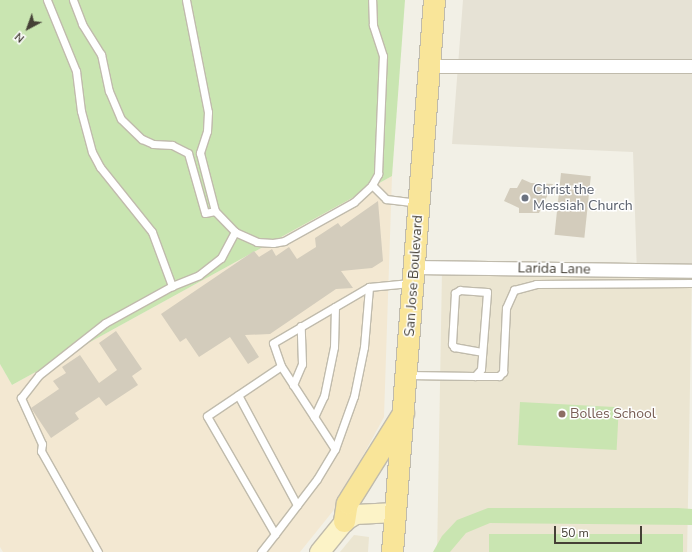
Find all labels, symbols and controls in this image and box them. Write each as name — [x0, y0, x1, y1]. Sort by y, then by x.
north arrow — [8, 8, 48, 48]
text: N — [12, 29, 28, 46]
place label: Christ the Messiah Church — [533, 182, 633, 214]
marker: Christ the Messiah Church — [520, 193, 530, 203]
street label: San Jose Boulevard — [401, 215, 427, 337]
street label: Larida Lane — [517, 260, 591, 278]
place label: Bolles School — [570, 406, 656, 422]
marker: Bolles School — [557, 409, 567, 419]
scale bar — [556, 518, 644, 544]
text: 50 m — [561, 525, 589, 541]

